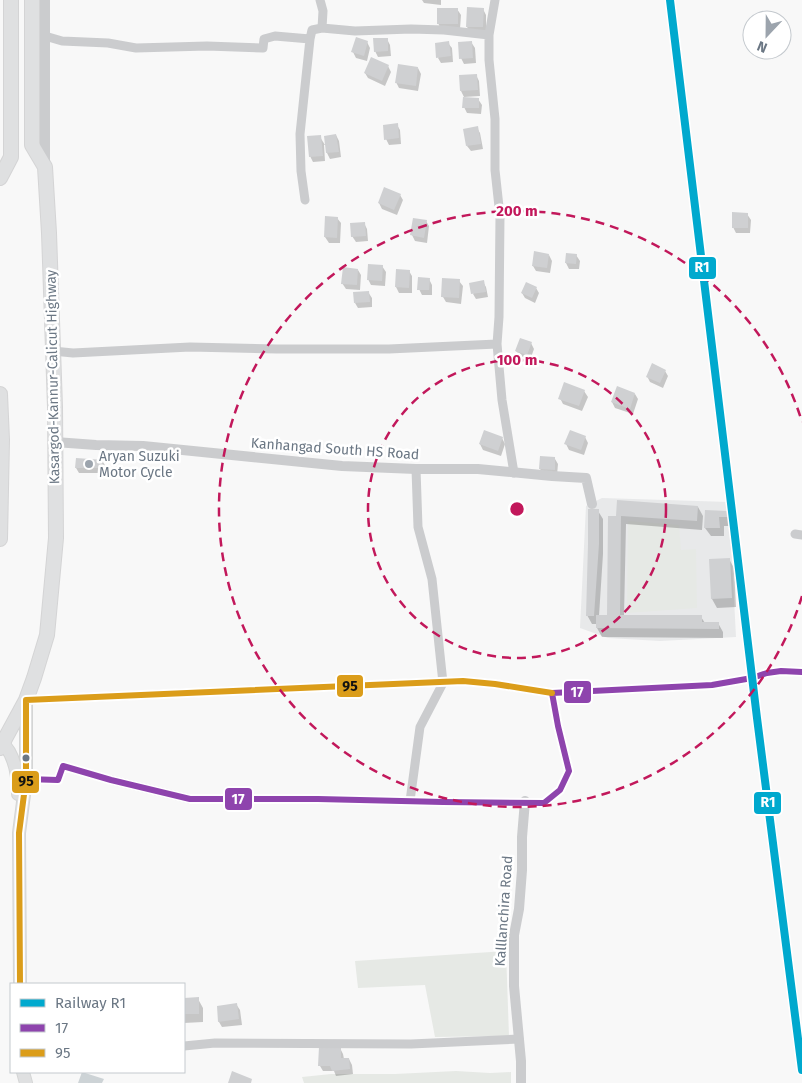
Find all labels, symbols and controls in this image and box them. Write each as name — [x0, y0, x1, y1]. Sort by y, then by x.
north arrow — [742, 10, 792, 60]
text: N — [755, 37, 770, 56]
text: 200 m — [496, 202, 538, 220]
line badge: R1 — [688, 256, 717, 280]
text: R1 — [695, 259, 709, 276]
street label: Kasargod-Kannur-Calicut Highway — [43, 269, 63, 485]
text: 100 m — [497, 351, 537, 369]
street label: Kanhangad South HS Road — [250, 435, 420, 463]
place label: Aryan Suzuki Motor Cycle — [99, 448, 180, 481]
marker: Aryan Suzuki Motor Cycle — [83, 458, 95, 470]
centre of rings — [508, 500, 526, 518]
line badge: 95 — [336, 674, 364, 698]
text: 95 — [342, 678, 358, 695]
line badge: 17 — [563, 680, 592, 704]
text: 17 — [570, 684, 584, 701]
unlabelled marker — [21, 753, 31, 763]
line badge: 95 — [11, 770, 40, 794]
text: 95 — [18, 773, 34, 790]
line badge: 17 — [224, 787, 253, 811]
text: 17 — [231, 791, 245, 808]
line badge: R1 — [753, 791, 782, 815]
text: R1 — [761, 794, 775, 811]
street label: Kalllanchira Road — [492, 855, 516, 967]
legend — [10, 983, 185, 1073]
text: Railway R1 — [55, 994, 126, 1012]
text: 17 — [55, 1019, 68, 1037]
text: 95 — [55, 1044, 70, 1062]

